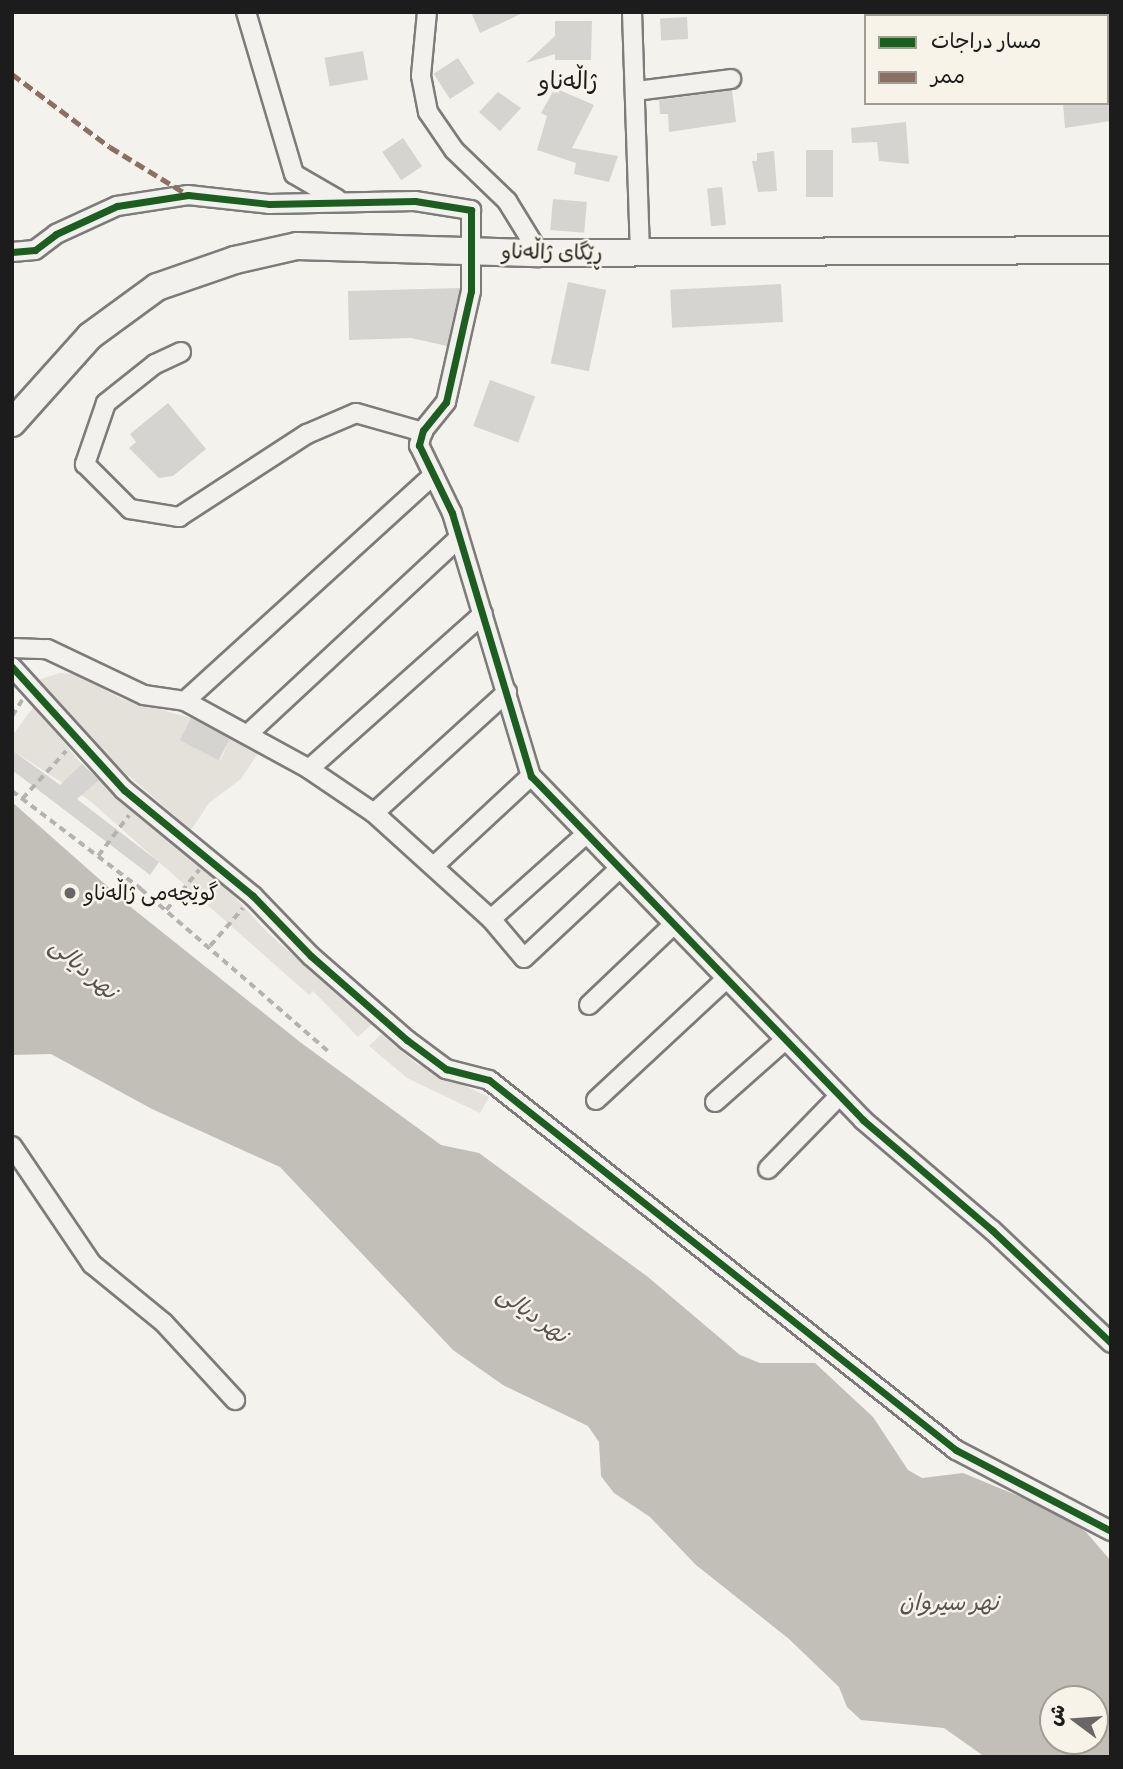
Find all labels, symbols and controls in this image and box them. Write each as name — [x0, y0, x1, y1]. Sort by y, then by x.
legend — [864, 14, 1109, 105]
text: مسار دراجات — [931, 26, 1041, 55]
text: ممر — [931, 61, 965, 90]
district label: ژاڵەناو — [538, 67, 598, 95]
street label: ڕێگای ژاڵەناو — [501, 239, 603, 265]
place label: گوێچەمی ژاڵەناو — [84, 880, 218, 906]
marker: گوێچەمی ژاڵەناو — [62, 885, 78, 901]
water label: نهر ديالى — [45, 931, 123, 1005]
water label: نهر ديالى — [492, 1279, 574, 1349]
water label: نهر سیروان — [899, 1588, 999, 1616]
north arrow — [1039, 1685, 1109, 1755]
text: ش — [1040, 1701, 1071, 1728]

